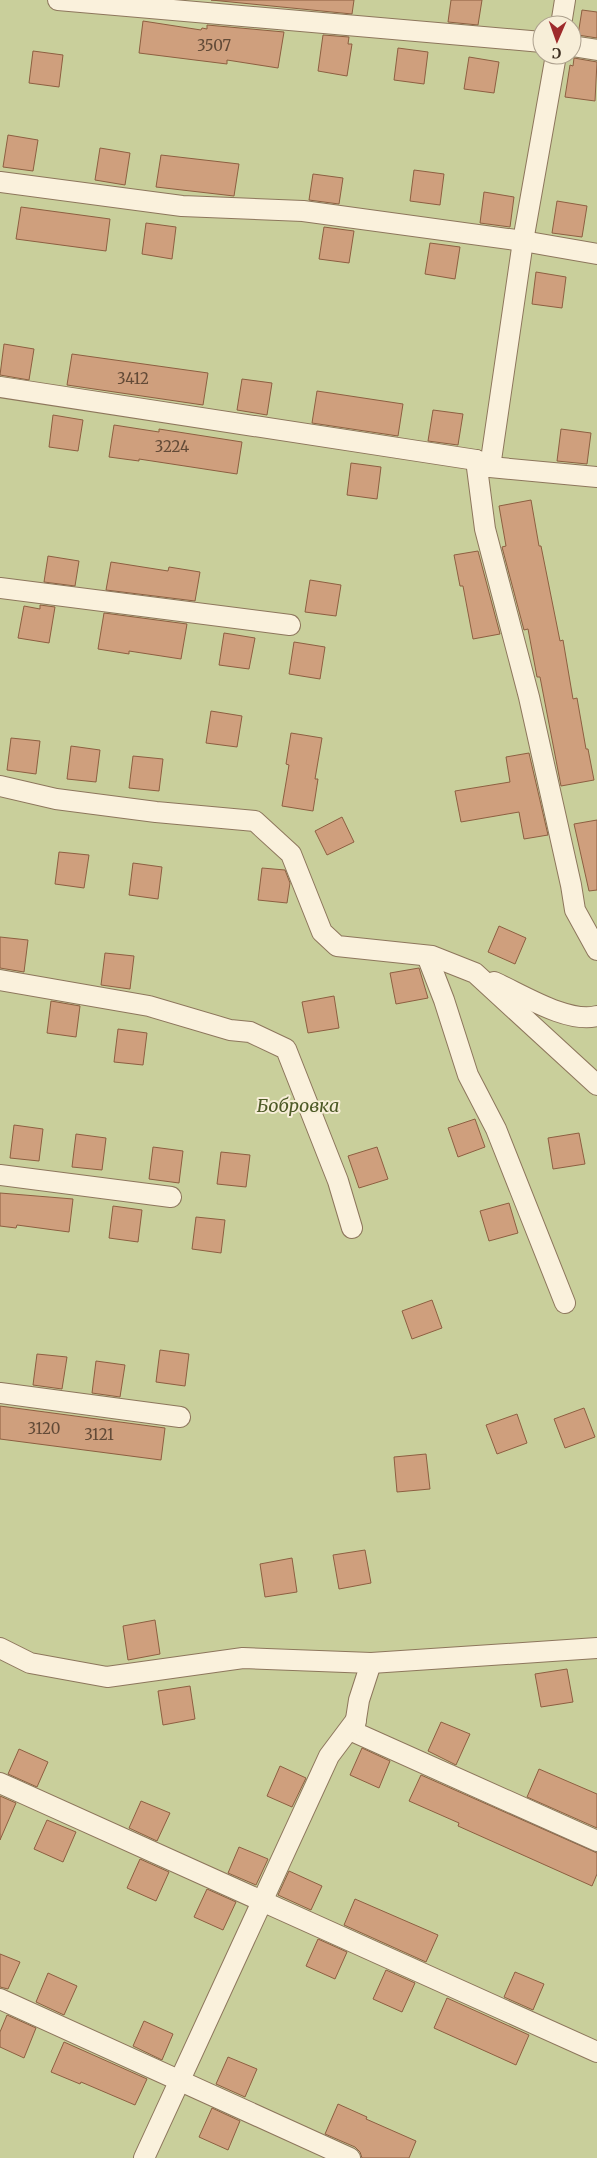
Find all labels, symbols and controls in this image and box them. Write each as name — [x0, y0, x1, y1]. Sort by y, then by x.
north arrow — [532, 15, 582, 65]
house number: 3507 — [197, 36, 232, 55]
text: С — [552, 44, 562, 62]
house number: 3412 — [117, 369, 149, 388]
house number: 3224 — [155, 437, 189, 456]
park label: Бобровка — [257, 1094, 339, 1117]
house number: 3120 — [28, 1419, 60, 1438]
house number: 3121 — [84, 1425, 114, 1444]

